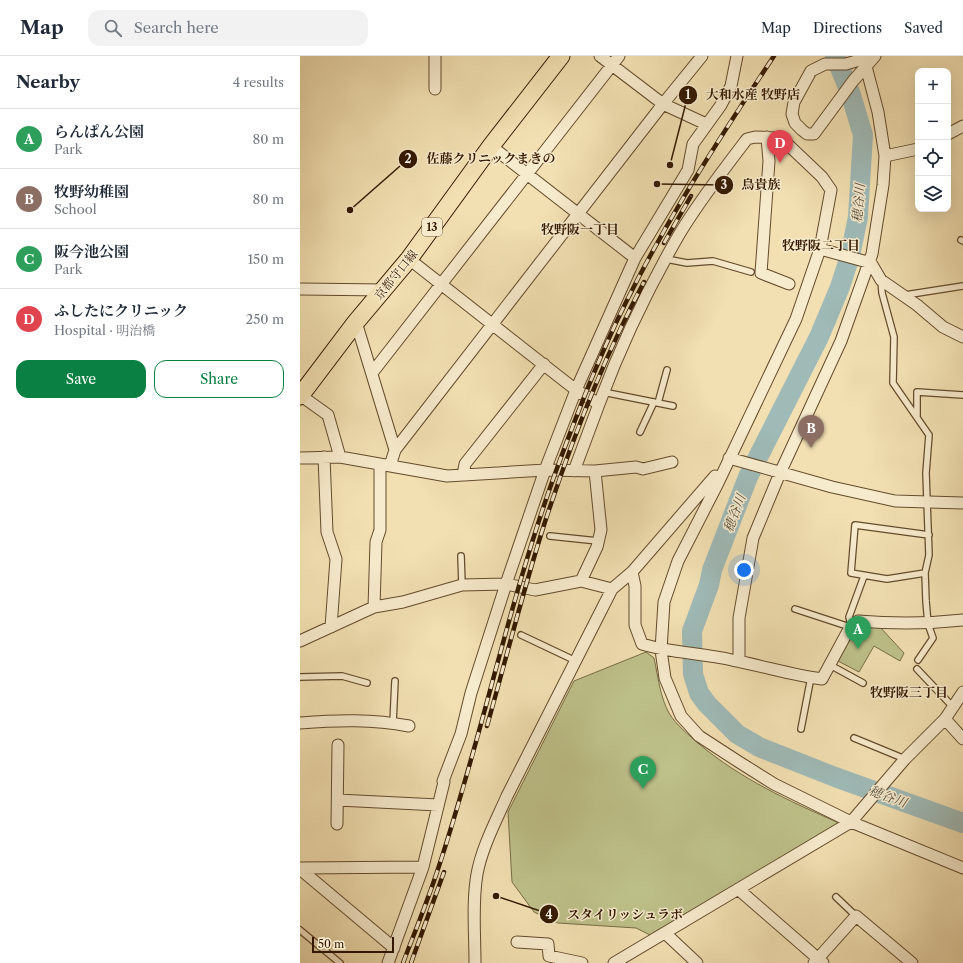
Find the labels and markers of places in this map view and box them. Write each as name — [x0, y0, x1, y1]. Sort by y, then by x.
callout: 大和水産 牧野店 — [678, 82, 808, 107]
pin: D — [767, 130, 793, 163]
callout: 佐藤クリニックまきの — [398, 146, 564, 171]
callout: 鳥貴族 — [714, 172, 789, 197]
pin: B — [798, 415, 824, 448]
pin: A — [845, 616, 871, 649]
pin: C — [630, 756, 656, 789]
callout: スタイリッシュラボ — [539, 902, 692, 927]

